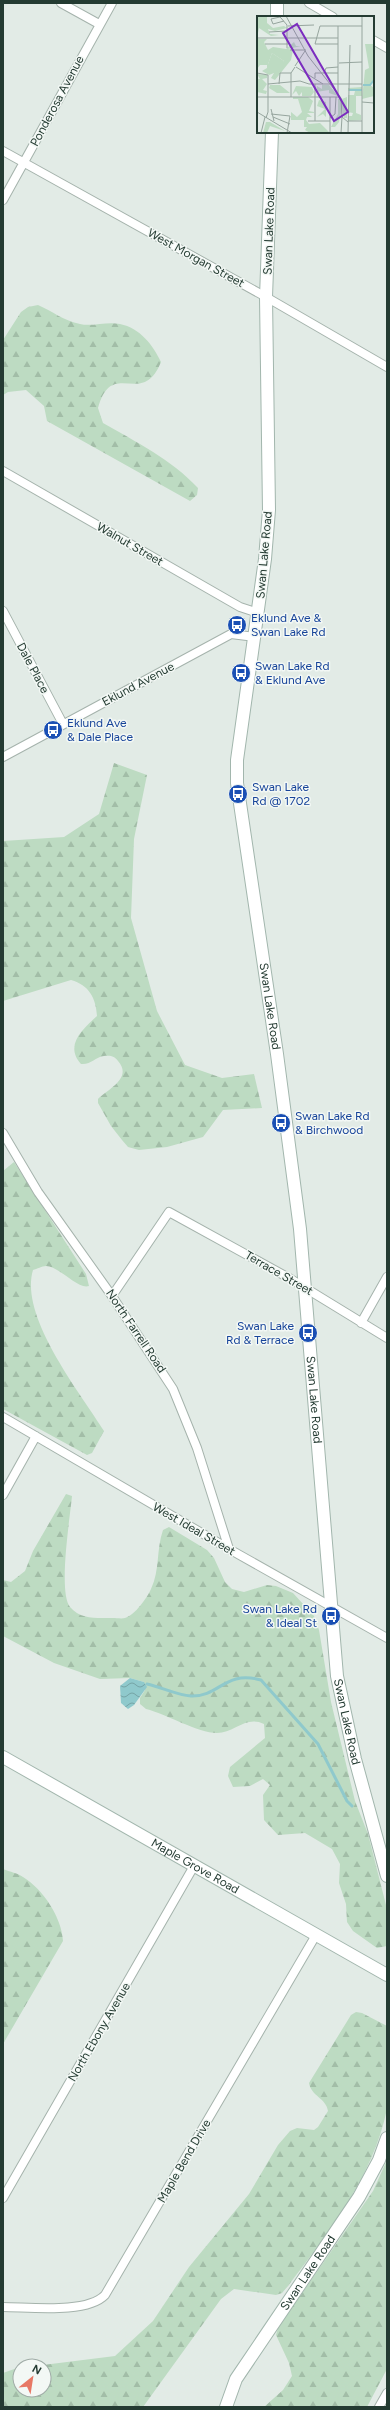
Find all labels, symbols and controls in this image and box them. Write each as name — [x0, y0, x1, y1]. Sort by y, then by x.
inset map — [257, 16, 374, 133]
street label: Ponderosa Avenue — [27, 53, 87, 149]
street label: Swan Lake Road — [260, 187, 278, 275]
street label: West Morgan Street — [145, 226, 247, 291]
street label: Swan Lake Road — [253, 511, 275, 599]
street label: Walnut Street — [94, 519, 166, 569]
place label: Eklund Ave & Swan Lake Rd — [251, 611, 326, 639]
bus stop icon: Eklund Ave & Swan Lake Rd — [226, 614, 248, 636]
street label: Dale Place — [14, 640, 52, 696]
street label: Eklund Avenue — [100, 659, 177, 709]
place label: Swan Lake Rd & Eklund Ave — [255, 659, 330, 687]
bus stop icon: Swan Lake Rd & Eklund Ave — [230, 662, 252, 684]
place label: Eklund Ave & Dale Place — [67, 716, 133, 744]
bus stop icon: Eklund Ave & Dale Place — [42, 719, 64, 741]
place label: Swan Lake Rd @ 1702 — [252, 780, 310, 808]
bus stop icon: Swan Lake Rd @ 1702 — [227, 783, 249, 805]
street label: Swan Lake Road — [257, 962, 283, 1051]
place label: Swan Lake Rd & Birchwood — [295, 1109, 370, 1137]
bus stop icon: Swan Lake Rd & Birchwood — [270, 1112, 292, 1134]
street label: Terrace Street — [242, 1248, 316, 1298]
street label: North Farrell Road — [103, 1287, 169, 1375]
place label: Swan Lake Rd & Terrace — [226, 1319, 294, 1347]
bus stop icon: Swan Lake Rd & Terrace — [297, 1322, 319, 1344]
street label: Swan Lake Road — [304, 1355, 325, 1444]
street label: West Ideal Street — [150, 1500, 238, 1559]
place label: Swan Lake Rd & Ideal St — [242, 1602, 317, 1630]
bus stop icon: Swan Lake Rd & Ideal St — [320, 1605, 342, 1627]
street label: Swan Lake Road — [331, 1677, 363, 1766]
street label: Maple Grove Road — [149, 1836, 242, 1897]
street label: North Ebony Avenue — [65, 1980, 133, 2084]
street label: Maple Bend Drive — [154, 2116, 214, 2205]
street label: Swan Lake Road — [277, 2232, 338, 2313]
north arrow — [12, 2358, 52, 2398]
text: N — [30, 2362, 44, 2378]

